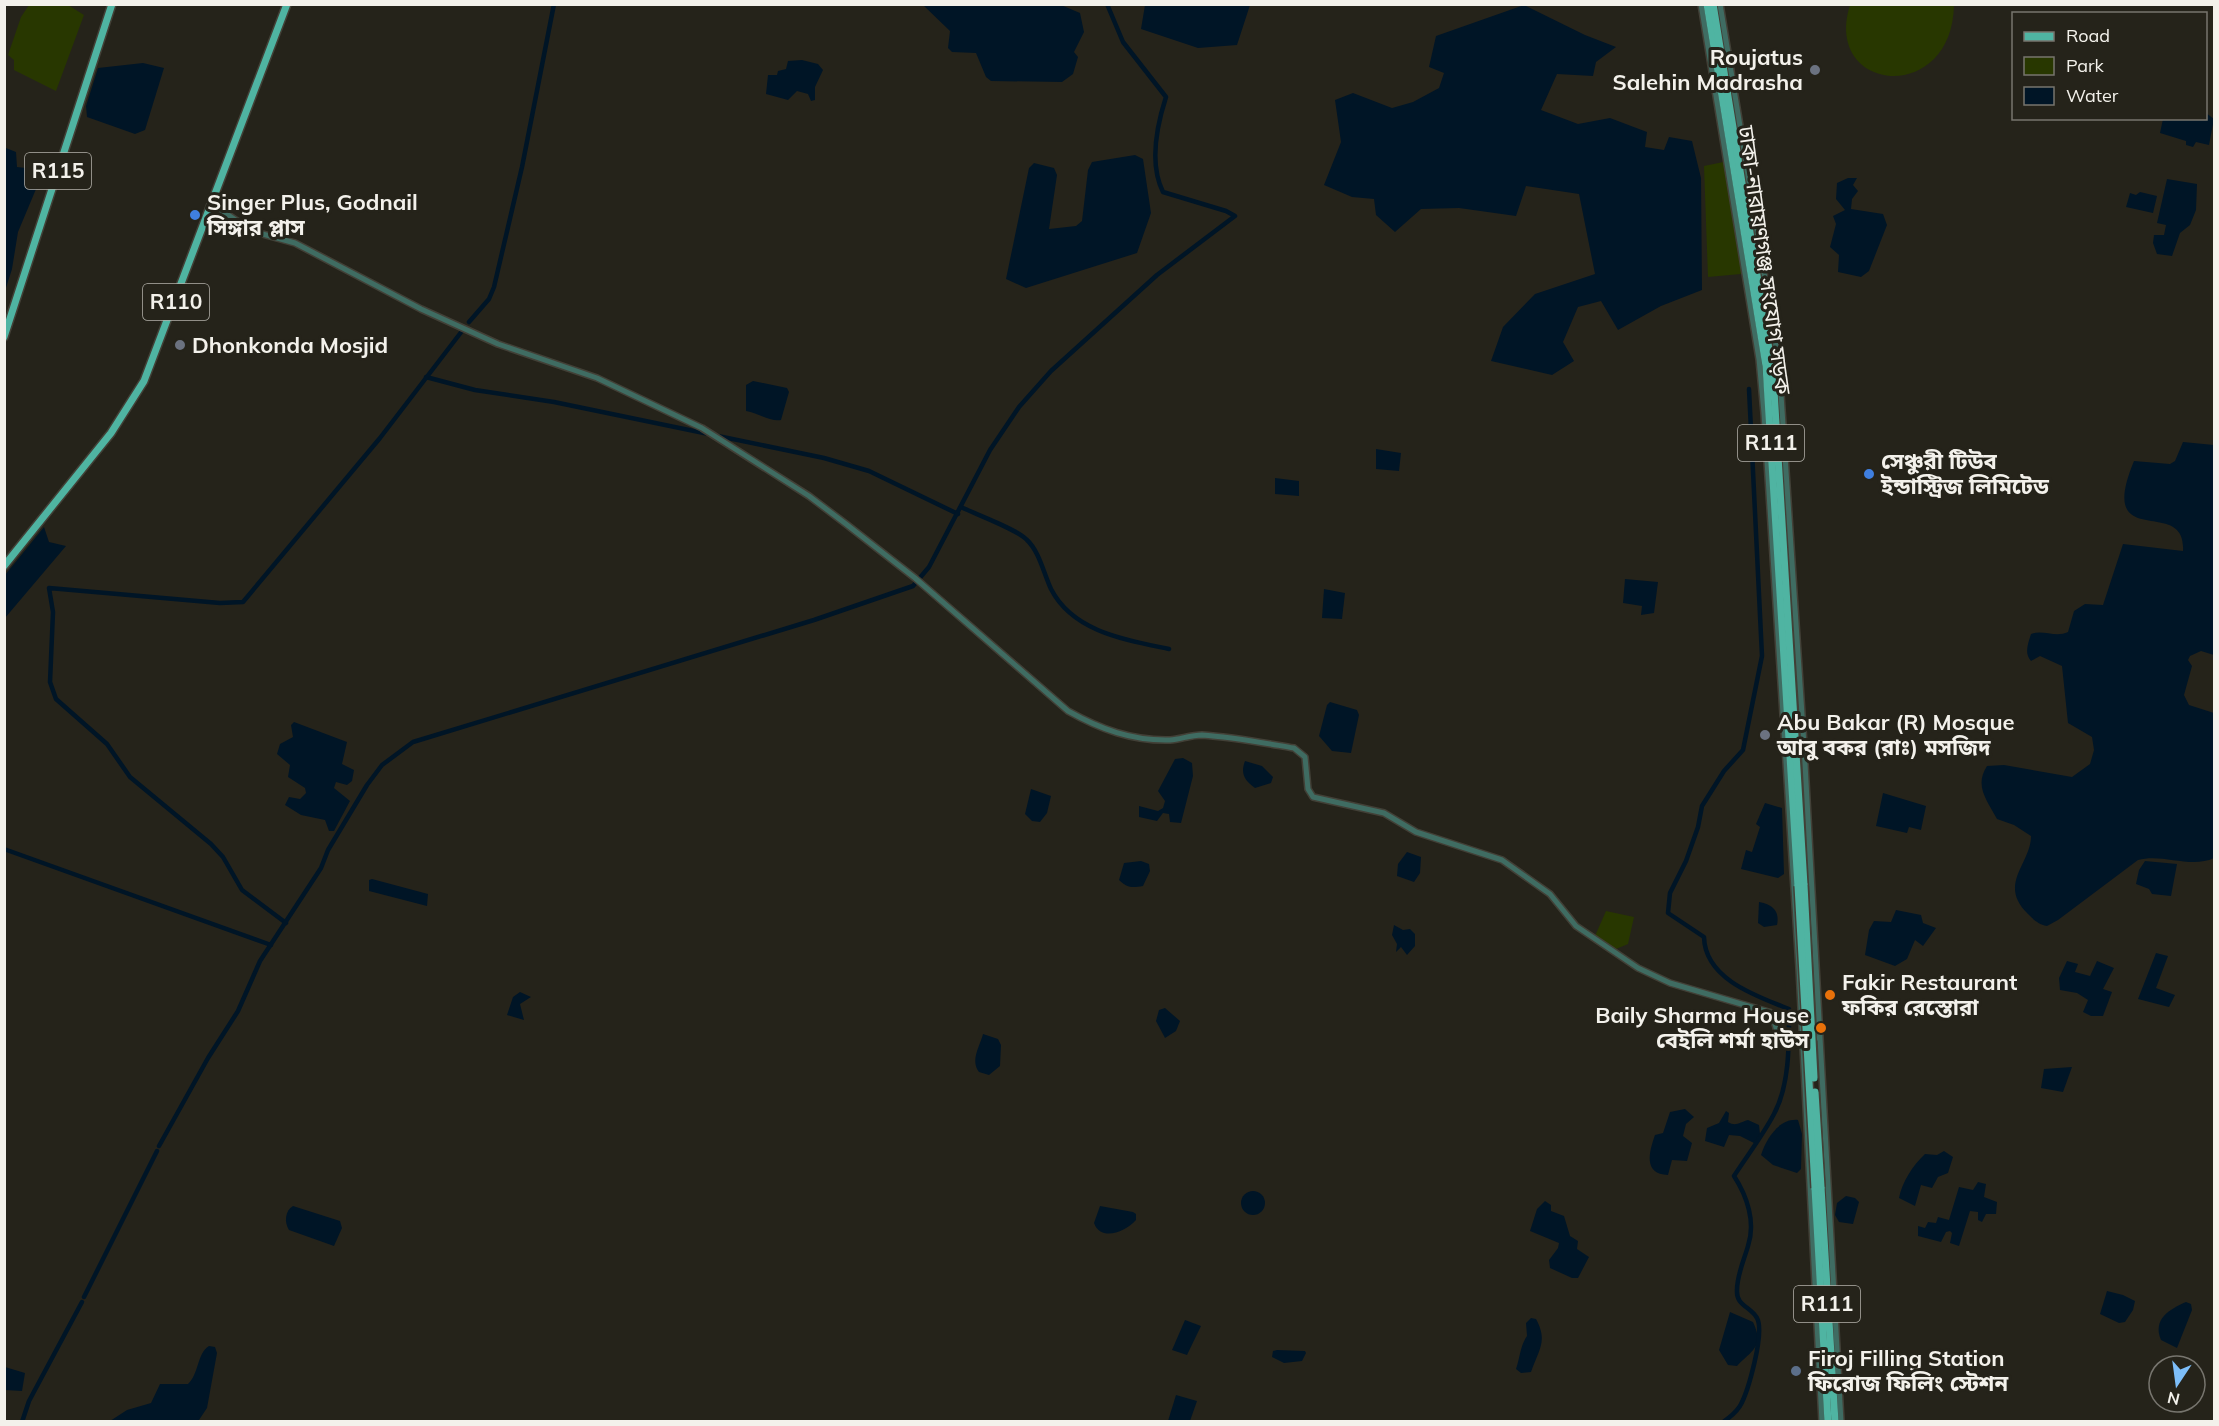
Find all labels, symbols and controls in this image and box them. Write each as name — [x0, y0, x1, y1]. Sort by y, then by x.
legend — [2012, 12, 2207, 120]
text: Road — [2066, 24, 2110, 47]
place label: Roujatus Salehin Madrasha — [1613, 43, 1803, 96]
text: Park — [2066, 54, 2105, 77]
marker: Roujatus Salehin Madrasha — [1808, 63, 1822, 77]
text: Water — [2066, 84, 2119, 107]
street label: ঢাকা-নারায়ণগঞ্জ সংযোগ সড়ক — [1732, 123, 1798, 396]
road number: R115 — [25, 153, 91, 189]
place label: Singer Plus, Godnail সিঙ্গার প্লাস — [206, 188, 418, 241]
marker: Singer Plus, Godnail সিঙ্গার প্লাস — [188, 208, 202, 222]
road number: R110 — [143, 284, 209, 320]
place label: Dhonkonda Mosjid — [192, 331, 388, 359]
marker: Dhonkonda Mosjid — [173, 338, 187, 352]
road number: R111 — [1738, 425, 1804, 461]
place label: সেঞ্চুরী টিউব ইন্ডাস্ট্রিজ লিমিটেড — [1880, 447, 2050, 500]
marker: সেঞ্চুরী টিউব ইন্ডাস্ট্রিজ লিমিটেড — [1862, 467, 1876, 481]
place label: Abu Bakar (R) Mosque আবু বকর (রাঃ) মসজিদ — [1776, 708, 2015, 761]
marker: Abu Bakar (R) Mosque আবু বকর (রাঃ) মসজিদ — [1758, 728, 1772, 742]
place label: Fakir Restaurant ফকির রেস্তোরা — [1841, 968, 2017, 1021]
marker: Fakir Restaurant ফকির রেস্তোরা — [1823, 988, 1837, 1002]
place label: Baily Sharma House বেইলি শর্মা হাউস — [1595, 1001, 1810, 1054]
marker: Baily Sharma House বেইলি শর্মা হাউস — [1814, 1021, 1828, 1035]
road number: R111 — [1794, 1286, 1860, 1322]
place label: Firoj Filling Station ফিরোজ ফিলিং স্টেশন — [1807, 1344, 2008, 1397]
north arrow — [2147, 1354, 2207, 1414]
marker: Firoj Filling Station ফিরোজ ফিলিং স্টেশন — [1789, 1364, 1803, 1378]
text: N — [2165, 1388, 2182, 1410]

